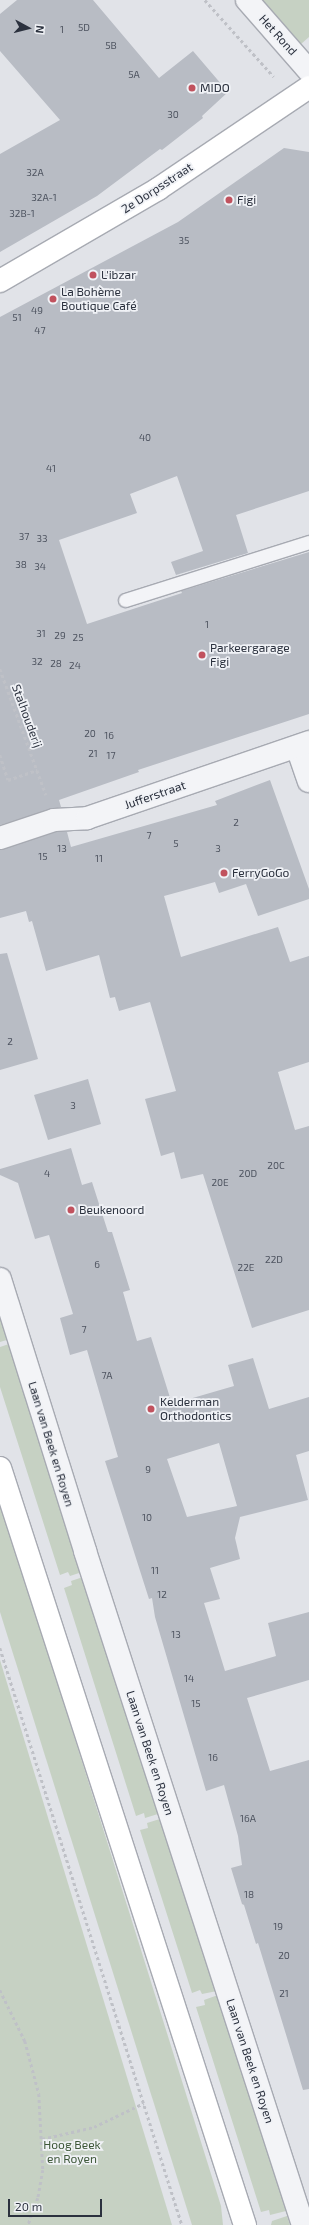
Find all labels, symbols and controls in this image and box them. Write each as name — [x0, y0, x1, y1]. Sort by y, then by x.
north arrow — [8, 8, 48, 48]
street label: Het Rond — [256, 12, 300, 58]
house number: 5D — [78, 22, 90, 34]
house number: 1 — [60, 24, 64, 36]
text: N — [33, 25, 47, 34]
house number: 5B — [105, 40, 117, 52]
house number: 5A — [128, 69, 140, 81]
place label: MIDO — [200, 81, 230, 95]
marker: MIDO — [187, 83, 197, 93]
house number: 30 — [167, 109, 179, 121]
street label: 2e Dorpsstraat — [119, 160, 195, 216]
house number: 32A — [26, 167, 44, 179]
house number: 32A-1 — [31, 192, 57, 204]
place label: Figi — [237, 193, 256, 207]
marker: Figi — [224, 195, 234, 205]
house number: 32B-1 — [9, 208, 35, 220]
house number: 35 — [179, 235, 189, 247]
place label: L'ibzar — [101, 268, 136, 282]
marker: L'ibzar — [88, 270, 98, 280]
place label: La Bohème Boutique Café — [61, 285, 137, 313]
marker: La Bohème Boutique Café — [48, 294, 58, 304]
house number: 49 — [31, 305, 43, 317]
house number: 51 — [12, 312, 22, 324]
house number: 47 — [34, 325, 46, 337]
house number: 40 — [139, 432, 151, 444]
house number: 41 — [46, 463, 56, 475]
house number: 37 — [19, 531, 29, 543]
house number: 33 — [36, 533, 48, 545]
house number: 38 — [15, 559, 27, 571]
house number: 34 — [34, 561, 46, 573]
house number: 1 — [205, 619, 209, 631]
house number: 31 — [36, 628, 46, 640]
house number: 29 — [54, 630, 66, 642]
house number: 25 — [73, 632, 83, 644]
place label: Parkeergarage Figi — [210, 641, 290, 669]
marker: Parkeergarage Figi — [197, 650, 207, 660]
house number: 32 — [31, 656, 43, 668]
house number: 28 — [50, 658, 62, 670]
house number: 24 — [69, 660, 81, 672]
street label: Stalhouderij — [9, 682, 45, 750]
house number: 20 — [84, 728, 96, 740]
house number: 16 — [104, 730, 114, 742]
house number: 21 — [88, 748, 98, 760]
house number: 17 — [106, 750, 116, 762]
street label: Jufferstraat — [122, 778, 188, 812]
house number: 2 — [233, 817, 239, 829]
house number: 7 — [146, 830, 152, 842]
house number: 5 — [173, 838, 179, 850]
house number: 13 — [57, 843, 67, 855]
house number: 3 — [215, 843, 221, 855]
house number: 15 — [38, 851, 48, 863]
house number: 11 — [95, 853, 103, 865]
place label: FerryGoGo — [232, 866, 289, 880]
marker: FerryGoGo — [219, 868, 229, 878]
house number: 2 — [7, 1036, 13, 1048]
house number: 3 — [70, 1100, 76, 1112]
house number: 20C — [267, 1160, 285, 1172]
house number: 4 — [44, 1168, 50, 1180]
house number: 20D — [239, 1168, 257, 1180]
house number: 20E — [211, 1177, 229, 1189]
place label: Beukenoord — [79, 1203, 144, 1217]
marker: Beukenoord — [66, 1205, 76, 1215]
house number: 22D — [265, 1254, 283, 1266]
house number: 6 — [94, 1259, 100, 1271]
house number: 22E — [238, 1262, 254, 1274]
house number: 7 — [81, 1324, 87, 1336]
house number: 7A — [102, 1370, 112, 1382]
street label: Laan van Beek en Royen — [25, 1379, 77, 1509]
place label: Kelderman Orthodontics — [160, 1395, 231, 1423]
marker: Kelderman Orthodontics — [145, 1403, 157, 1415]
house number: 9 — [145, 1464, 151, 1476]
house number: 10 — [142, 1512, 152, 1524]
house number: 11 — [151, 1565, 159, 1577]
house number: 12 — [157, 1589, 167, 1601]
house number: 13 — [171, 1629, 181, 1641]
house number: 14 — [184, 1673, 194, 1685]
street label: Laan van Beek en Royen — [123, 1689, 177, 1817]
house number: 15 — [191, 1698, 201, 1710]
house number: 16 — [208, 1752, 218, 1764]
house number: 16A — [240, 1813, 256, 1825]
house number: 18 — [244, 1889, 254, 1901]
house number: 19 — [273, 1921, 283, 1933]
house number: 20 — [278, 1950, 290, 1962]
house number: 21 — [279, 1988, 289, 2000]
street label: Laan van Beek en Royen — [223, 1997, 277, 2125]
park label: Hoog Beek en Royen — [43, 2138, 101, 2166]
scale bar — [10, 2191, 104, 2217]
text: 20 m — [15, 2199, 42, 2213]

